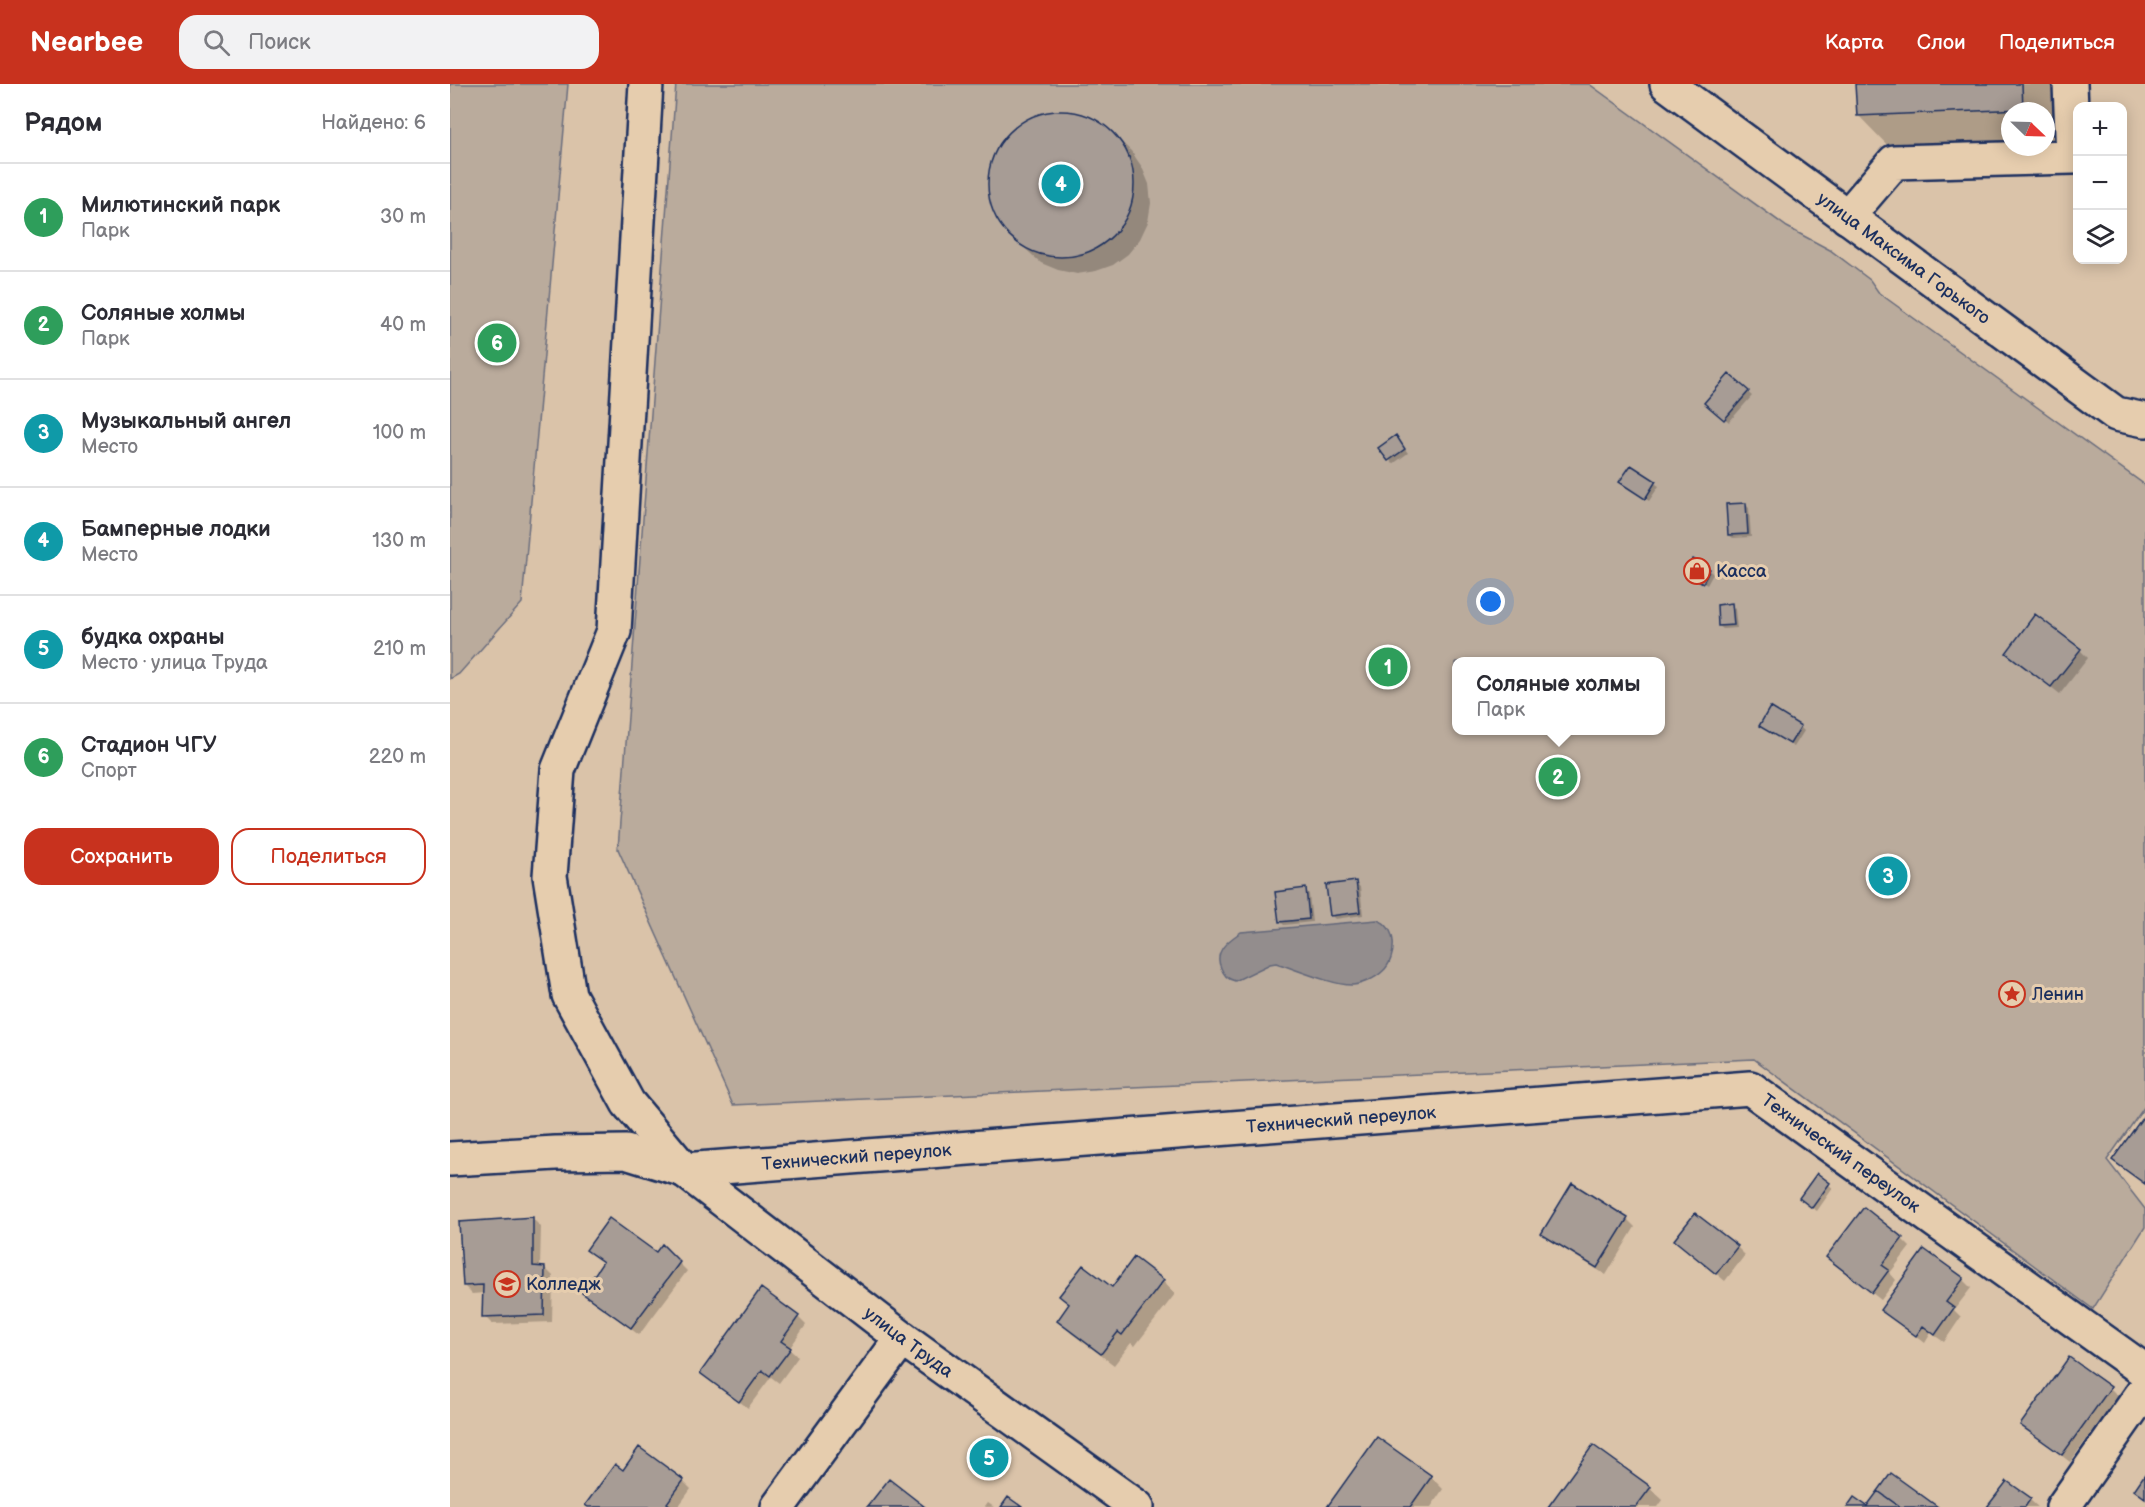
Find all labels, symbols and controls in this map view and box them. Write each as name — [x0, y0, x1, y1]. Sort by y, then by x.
search box — [179, 15, 599, 69]
text: Nearbee — [30, 26, 143, 59]
icon: search — [200, 26, 233, 59]
text: Поиск — [248, 29, 311, 56]
text: Карта — [1825, 30, 1884, 55]
text: Слои — [1917, 30, 1966, 55]
text: Поделиться — [1999, 30, 2115, 55]
north arrow — [2001, 102, 2055, 156]
map controls — [2073, 102, 2127, 264]
button: + — [2073, 102, 2127, 156]
text: Рядом — [24, 108, 102, 139]
text: Найдено: 6 — [321, 111, 426, 135]
button: − — [2073, 156, 2127, 210]
pin: 4 — [1042, 162, 1080, 206]
street label: улица Максима Горького — [1813, 188, 1994, 329]
text: Милютинский парк — [81, 192, 280, 219]
text: 1 — [39, 205, 48, 229]
text: 30 m — [380, 205, 426, 229]
button: layers — [2073, 210, 2127, 264]
text: Парк — [81, 219, 130, 243]
text: Соляные холмы — [81, 300, 245, 327]
text: 2 — [38, 313, 49, 337]
text: 40 m — [380, 313, 426, 337]
pin: 6 — [478, 320, 516, 366]
text: Парк — [81, 327, 130, 351]
text: Музыкальный ангел — [81, 408, 291, 435]
text: 3 — [38, 421, 49, 445]
text: 100 m — [373, 421, 426, 445]
text: Место — [81, 435, 138, 459]
text: Бамперные лодки — [81, 516, 271, 543]
text: 4 — [38, 529, 49, 553]
text: 130 m — [372, 529, 426, 553]
text: Место — [81, 543, 138, 567]
shop icon: Касса — [1682, 556, 1712, 586]
place label: Касса — [1716, 561, 1767, 582]
your location — [1476, 587, 1505, 616]
text: будка охраны — [81, 624, 225, 651]
text: 5 — [38, 637, 49, 661]
text: 210 m — [373, 637, 426, 661]
pin: 1 — [1368, 644, 1408, 690]
text: Место · улица Труда — [81, 651, 268, 675]
popup — [1452, 657, 1665, 735]
text: Соляные холмы — [1476, 671, 1641, 698]
text: Парк — [1476, 698, 1525, 722]
text: Стадион ЧГУ — [81, 732, 217, 759]
text: 6 — [37, 745, 50, 769]
text: 220 m — [369, 745, 426, 769]
pin: 2 — [1538, 754, 1578, 800]
text: Спорт — [81, 759, 137, 783]
button: Сохранить — [24, 828, 219, 885]
button: Поделиться — [231, 828, 426, 885]
pin: 3 — [1868, 854, 1908, 898]
place icon: Ленин — [1997, 979, 2027, 1009]
place label: Ленин — [2031, 984, 2084, 1005]
street label: Технический переулок — [1757, 1090, 1924, 1218]
street label: Технический переулок — [1246, 1102, 1437, 1138]
street label: Технический переулок — [761, 1139, 953, 1175]
school or university icon: Колледж — [492, 1269, 522, 1299]
place label: Колледж — [526, 1274, 601, 1295]
street label: улица Труда — [860, 1303, 957, 1382]
pin: 5 — [970, 1436, 1008, 1480]

